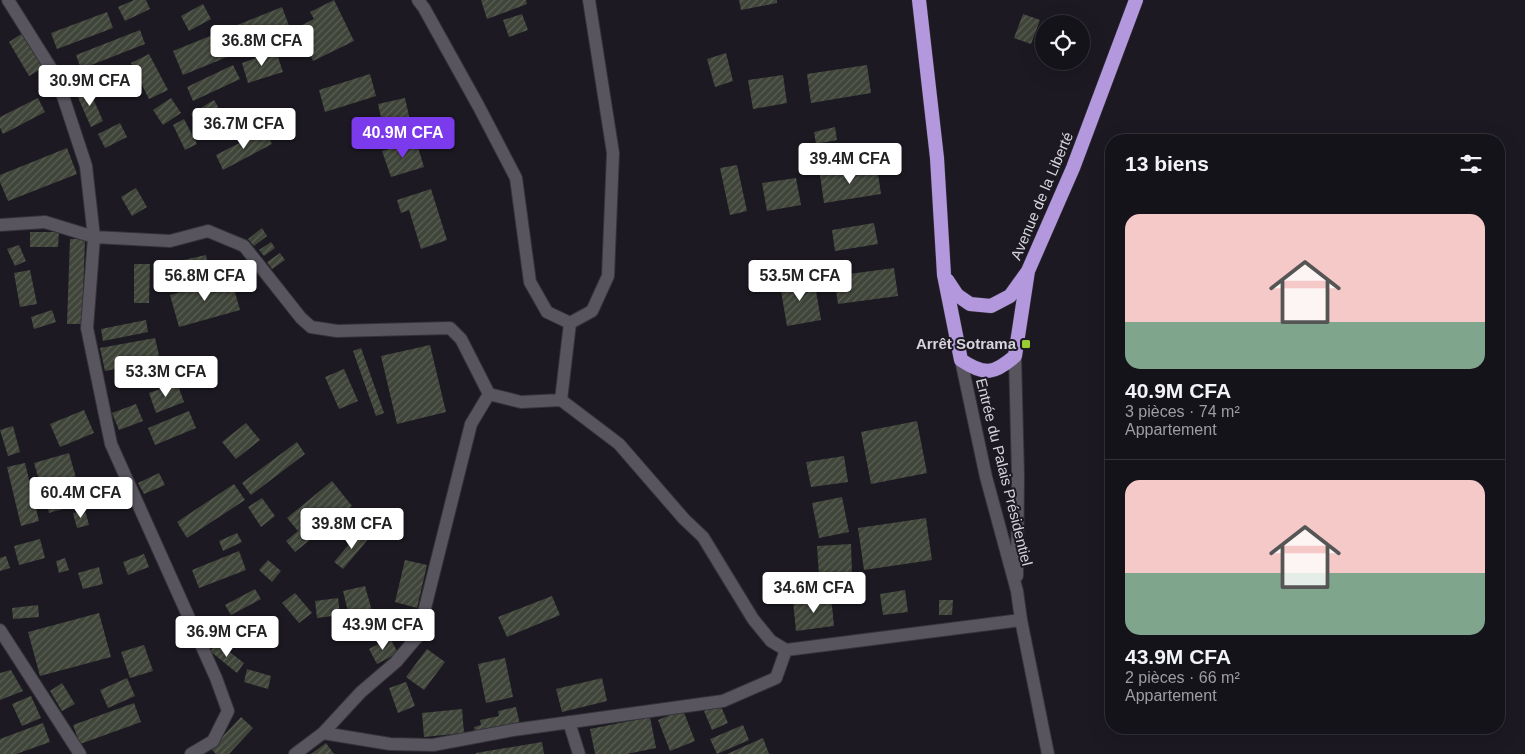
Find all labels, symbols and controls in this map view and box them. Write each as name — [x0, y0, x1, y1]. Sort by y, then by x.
map controls — [1035, 15, 1090, 70]
button: locate — [1035, 15, 1090, 70]
pin: 36.8M CFA — [205, 24, 319, 67]
text: 36.8M CFA — [222, 32, 302, 49]
pin: 30.9M CFA — [33, 64, 147, 107]
text: 30.9M CFA — [50, 72, 130, 89]
pin: 36.7M CFA — [187, 108, 301, 150]
text: 36.7M CFA — [204, 115, 284, 132]
pin: 40.9M CFA — [346, 116, 460, 159]
text: 40.9M CFA — [363, 124, 443, 141]
street label: Avenue de la Liberté — [1007, 129, 1076, 262]
pin: 39.4M CFA — [793, 142, 907, 185]
text: 39.4M CFA — [810, 150, 890, 167]
icon: filters — [1457, 150, 1485, 178]
text: 13 biens — [1125, 152, 1209, 175]
icon: home — [1260, 247, 1350, 337]
pin: 56.8M CFA — [148, 260, 262, 302]
pin: 53.5M CFA — [743, 260, 857, 302]
text: 56.8M CFA — [165, 267, 245, 284]
text: 53.5M CFA — [760, 267, 840, 284]
place label: Arrêt Sotrama — [916, 335, 1017, 352]
marker: Arrêt Sotrama — [1020, 338, 1032, 350]
pin: 53.3M CFA — [109, 356, 223, 398]
text: 53.3M CFA — [126, 363, 206, 380]
street label: Entrée du Palais Présidentiel — [973, 376, 1036, 567]
text: 40.9M CFA — [1125, 379, 1231, 402]
text: 3 pièces · 74 m² — [1125, 403, 1240, 420]
text: Appartement — [1125, 421, 1217, 438]
pin: 60.4M CFA — [24, 476, 138, 519]
text: 60.4M CFA — [41, 484, 121, 501]
pin: 39.8M CFA — [295, 508, 409, 550]
icon: home — [1260, 512, 1350, 602]
text: 39.8M CFA — [312, 515, 392, 532]
pin: 34.6M CFA — [757, 572, 871, 614]
text: 34.6M CFA — [774, 579, 854, 596]
pin: 43.9M CFA — [326, 608, 440, 651]
pin: 36.9M CFA — [170, 616, 284, 658]
text: 43.9M CFA — [343, 616, 423, 633]
text: 36.9M CFA — [187, 623, 267, 640]
text: 43.9M CFA — [1125, 645, 1231, 668]
text: 2 pièces · 66 m² — [1125, 669, 1240, 686]
text: Appartement — [1125, 687, 1217, 704]

